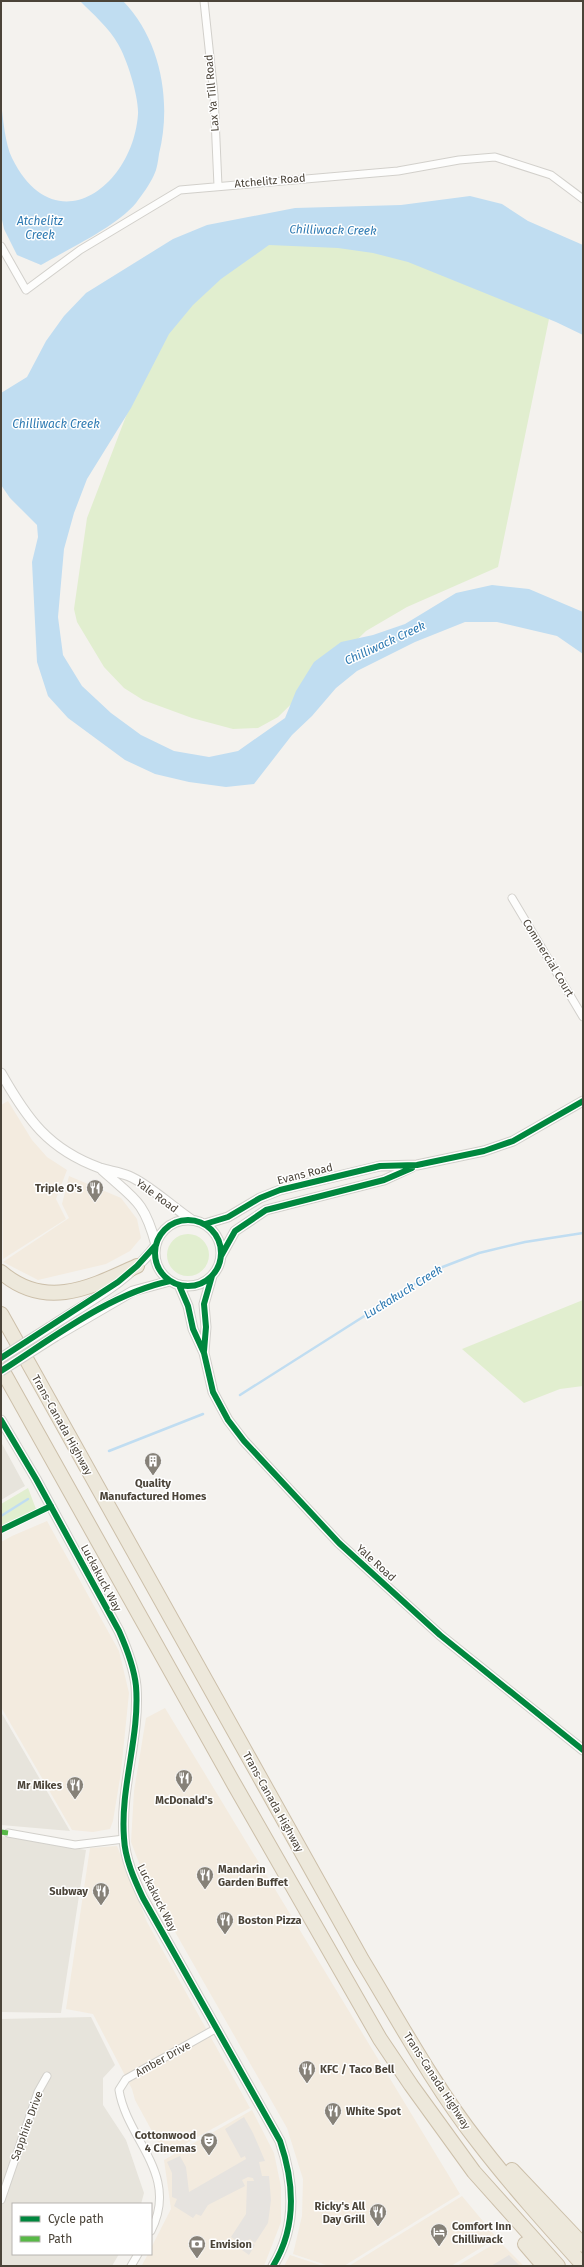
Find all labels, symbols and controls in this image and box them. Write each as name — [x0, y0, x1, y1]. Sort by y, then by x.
street label: Lax Ya Till Road — [202, 54, 222, 132]
street label: Atchelitz Road — [234, 171, 306, 191]
water label: Atchelitz Creek — [16, 214, 64, 242]
water label: Chilliwack Creek — [289, 222, 377, 238]
water label: Chilliwack Creek — [12, 417, 100, 431]
water label: Chilliwack Creek — [342, 618, 428, 668]
street label: Commercial Court — [520, 917, 576, 999]
street label: Evans Road — [276, 1161, 334, 1187]
street label: Yale Road — [134, 1176, 180, 1216]
restaurant icon: Triple O's — [85, 1178, 105, 1203]
place label: Triple O's — [35, 1182, 83, 1195]
water label: Luckakuck Creek — [361, 1262, 445, 1322]
street label: Trans-Canada Highway — [29, 1373, 95, 1478]
building icon: Quality Manufactured Homes — [143, 1451, 163, 1476]
place label: Quality Manufactured Homes — [100, 1477, 207, 1503]
street label: Luckakuck Way — [78, 1542, 124, 1614]
street label: Yale Road — [354, 1542, 398, 1584]
street label: Trans-Canada Highway — [240, 1750, 306, 1855]
restaurant icon: McDonald's — [174, 1768, 194, 1793]
restaurant icon: Mr Mikes — [65, 1775, 85, 1800]
place label: Mr Mikes — [17, 1779, 63, 1792]
place label: McDonald's — [155, 1794, 213, 1807]
street label: Luckakuck Way — [134, 1862, 180, 1935]
place label: Mandarin Garden Buffet — [218, 1863, 289, 1889]
restaurant icon: Mandarin Garden Buffet — [195, 1865, 215, 1890]
restaurant icon: Subway — [91, 1881, 111, 1906]
place label: Subway — [49, 1885, 88, 1898]
restaurant icon: Boston Pizza — [215, 1910, 235, 1935]
place label: Boston Pizza — [238, 1914, 302, 1927]
street label: Trans-Canada Highway — [401, 2030, 473, 2132]
street label: Amber Drive — [133, 2038, 193, 2080]
restaurant icon: KFC / Taco Bell — [297, 2059, 317, 2084]
place label: KFC / Taco Bell — [320, 2063, 395, 2076]
street label: Sapphire Drive — [8, 2089, 46, 2163]
restaurant icon: White Spot — [323, 2101, 343, 2126]
place label: White Spot — [346, 2105, 402, 2118]
place label: Cottonwood 4 Cinemas — [135, 2129, 197, 2155]
theatre icon: Cottonwood 4 Cinemas — [199, 2131, 219, 2156]
place label: Ricky's All Day Grill — [315, 2200, 366, 2226]
restaurant icon: Ricky's All Day Grill — [368, 2202, 388, 2227]
legend — [12, 2203, 152, 2255]
text: Cycle path — [48, 2212, 104, 2226]
place label: Comfort Inn Chilliwack — [452, 2220, 511, 2246]
hotel icon: Comfort Inn Chilliwack — [429, 2222, 449, 2247]
text: Path — [48, 2232, 72, 2246]
bank icon: Envision — [187, 2234, 207, 2259]
place label: Envision — [210, 2238, 252, 2251]

